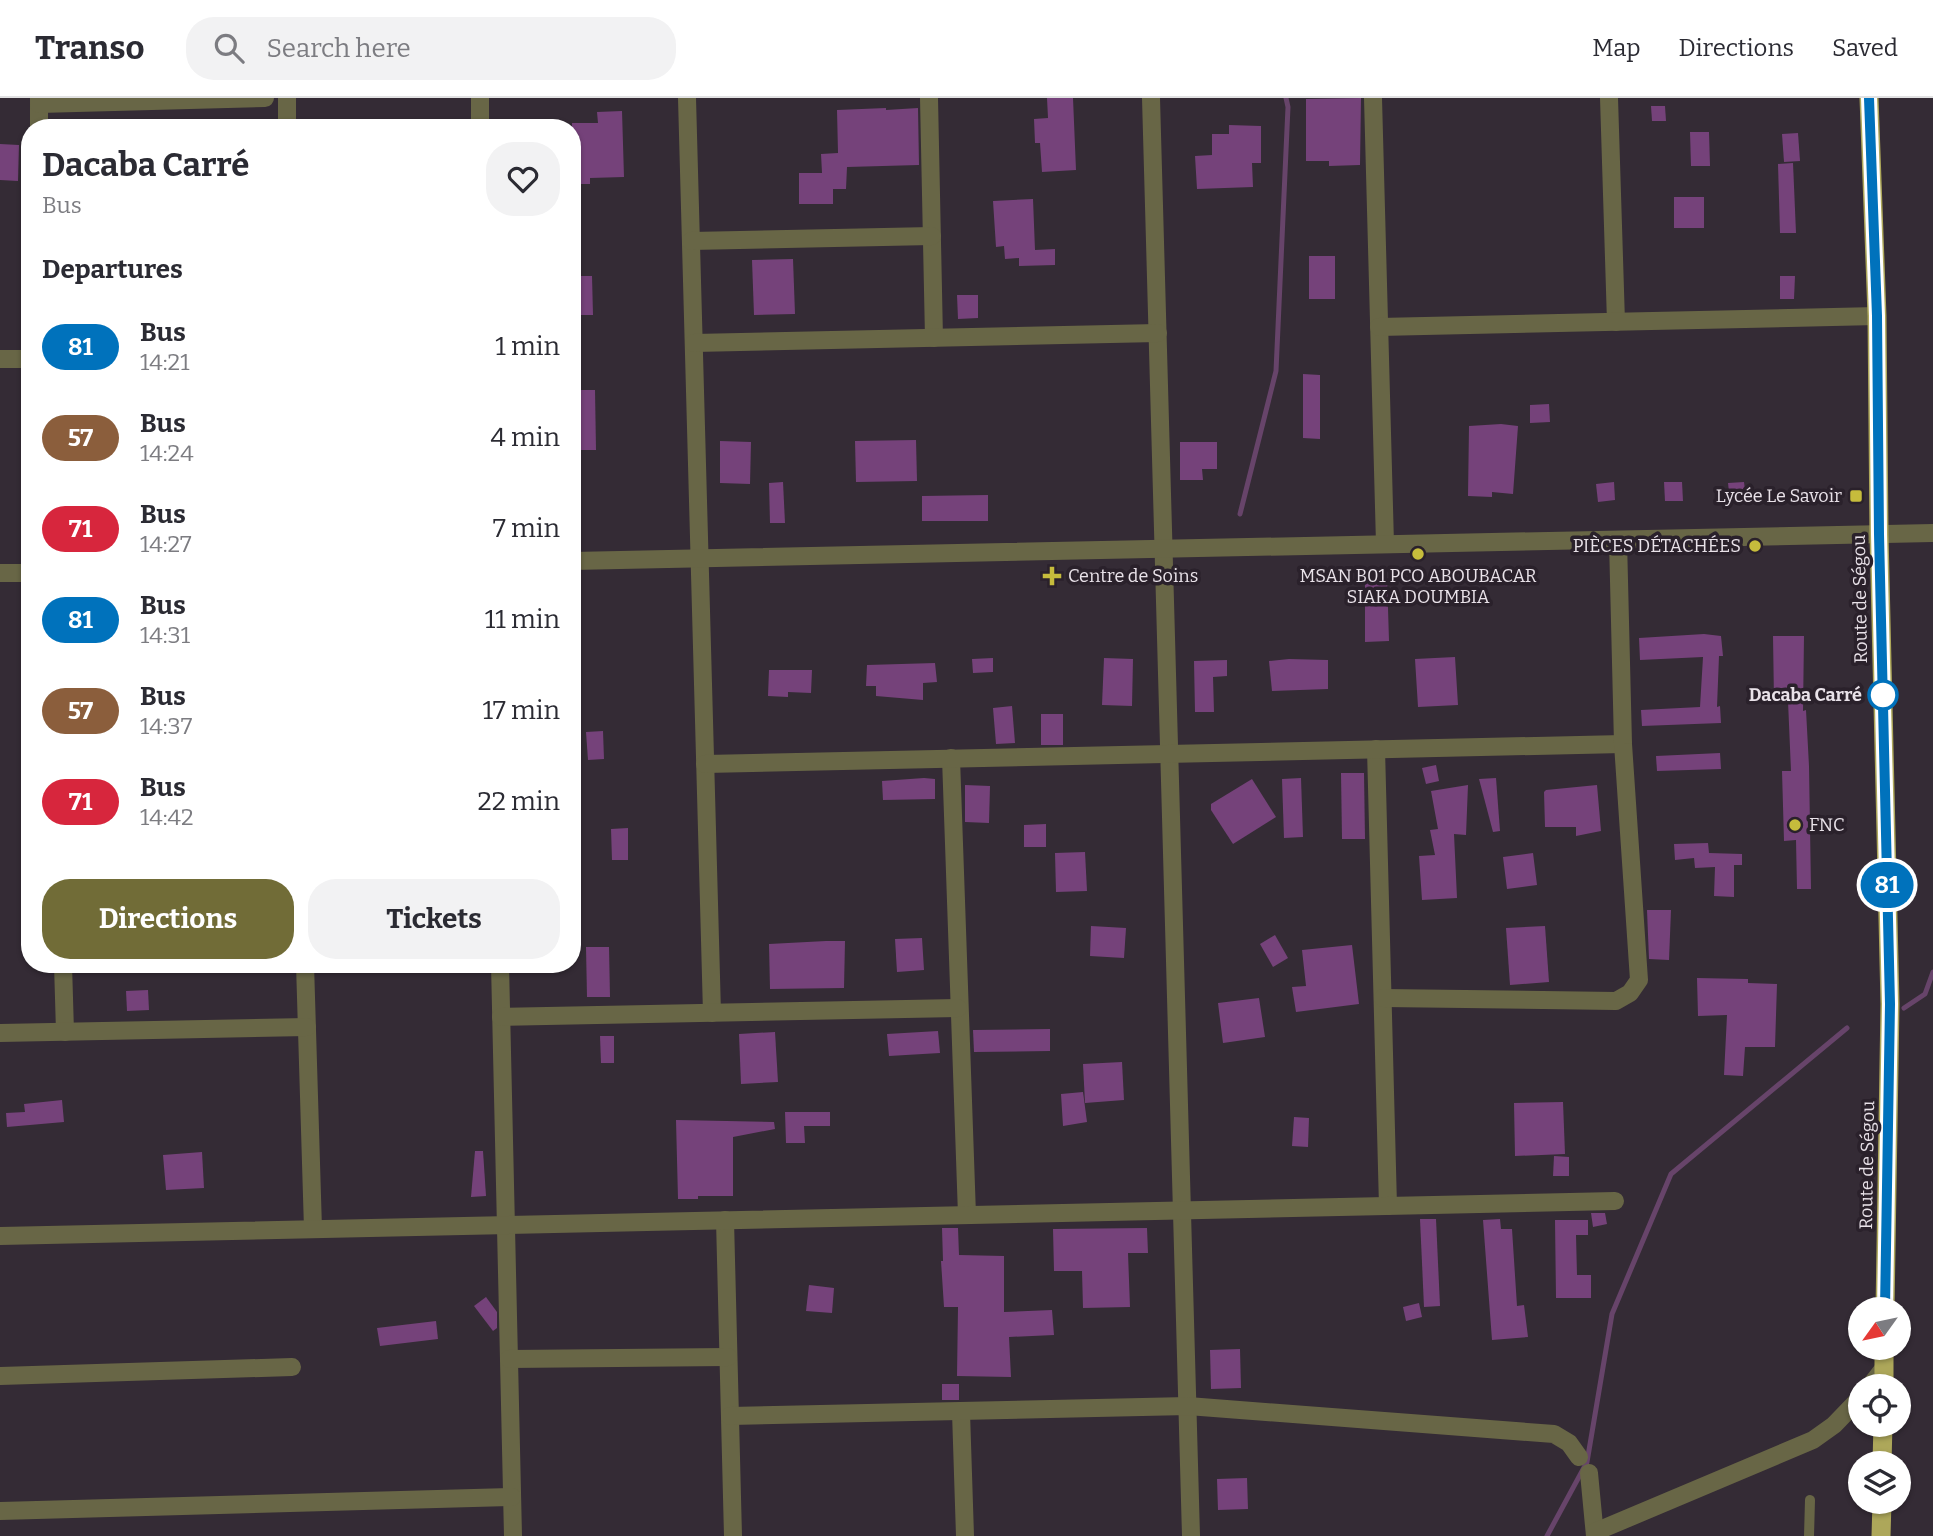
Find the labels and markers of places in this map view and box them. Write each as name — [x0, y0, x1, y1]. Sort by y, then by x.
place label: Lycée Le Savoir — [1716, 485, 1842, 507]
marker: Lycée Le Savoir — [1848, 488, 1864, 504]
place label: PIÈCES DÉTACHÉES — [1573, 534, 1741, 557]
marker: PIÈCES DÉTACHÉES — [1747, 538, 1763, 554]
marker: MSAN B01 PCO ABOUBACAR SIAKA DOUMBIA — [1410, 546, 1426, 562]
place label: Centre de Soins — [1068, 565, 1198, 587]
place label: MSAN B01 PCO ABOUBACAR SIAKA DOUMBIA — [1299, 565, 1537, 608]
marker: Centre de Soins — [1042, 566, 1062, 586]
marker: Dacaba Carré — [1868, 680, 1898, 710]
place label: Dacaba Carré — [1749, 684, 1862, 706]
place label: FNC — [1809, 814, 1845, 836]
marker: FNC — [1787, 817, 1803, 833]

